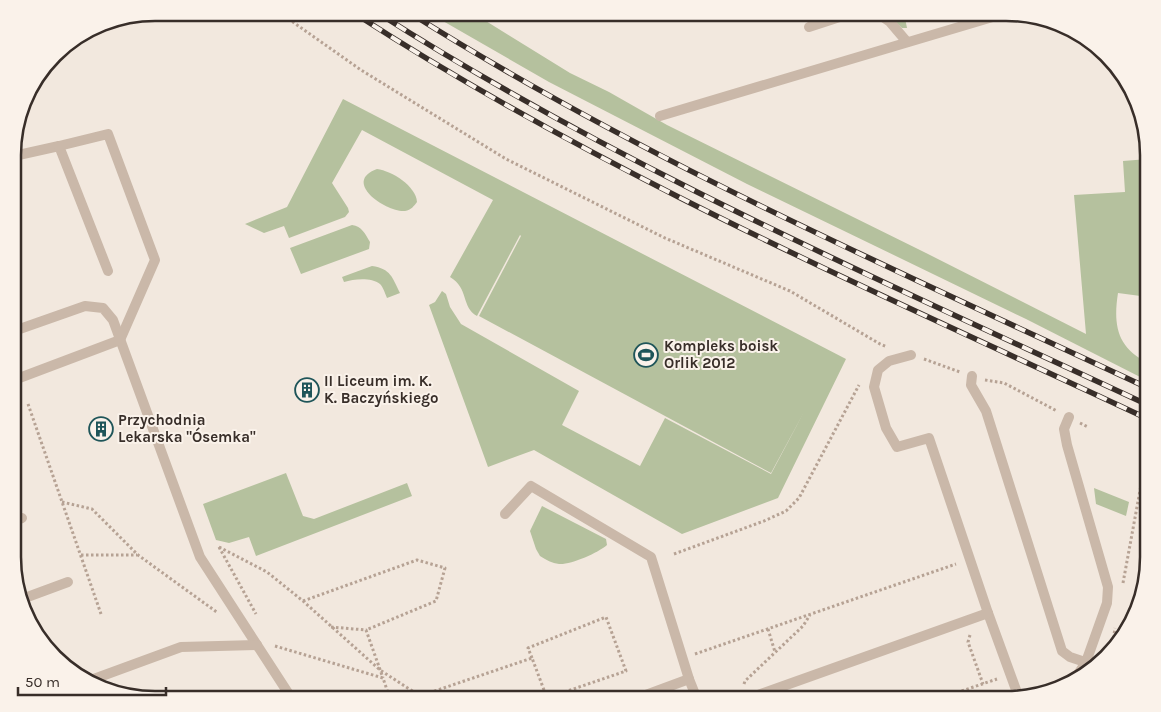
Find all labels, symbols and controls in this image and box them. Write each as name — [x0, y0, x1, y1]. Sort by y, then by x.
place label: Kompleks boisk Orlik 2012 — [664, 337, 778, 372]
sports icon: Kompleks boisk Orlik 2012 — [633, 342, 659, 368]
place label: II Liceum im. K. K. Baczyńskiego — [324, 372, 438, 407]
building icon: II Liceum im. K. K. Baczyńskiego — [294, 377, 320, 403]
place label: Przychodnia Lekarska "Ósemka" — [118, 411, 256, 446]
building icon: Przychodnia Lekarska "Ósemka" — [88, 416, 114, 442]
scale bar — [18, 664, 165, 696]
text: 50 m — [25, 673, 60, 691]

